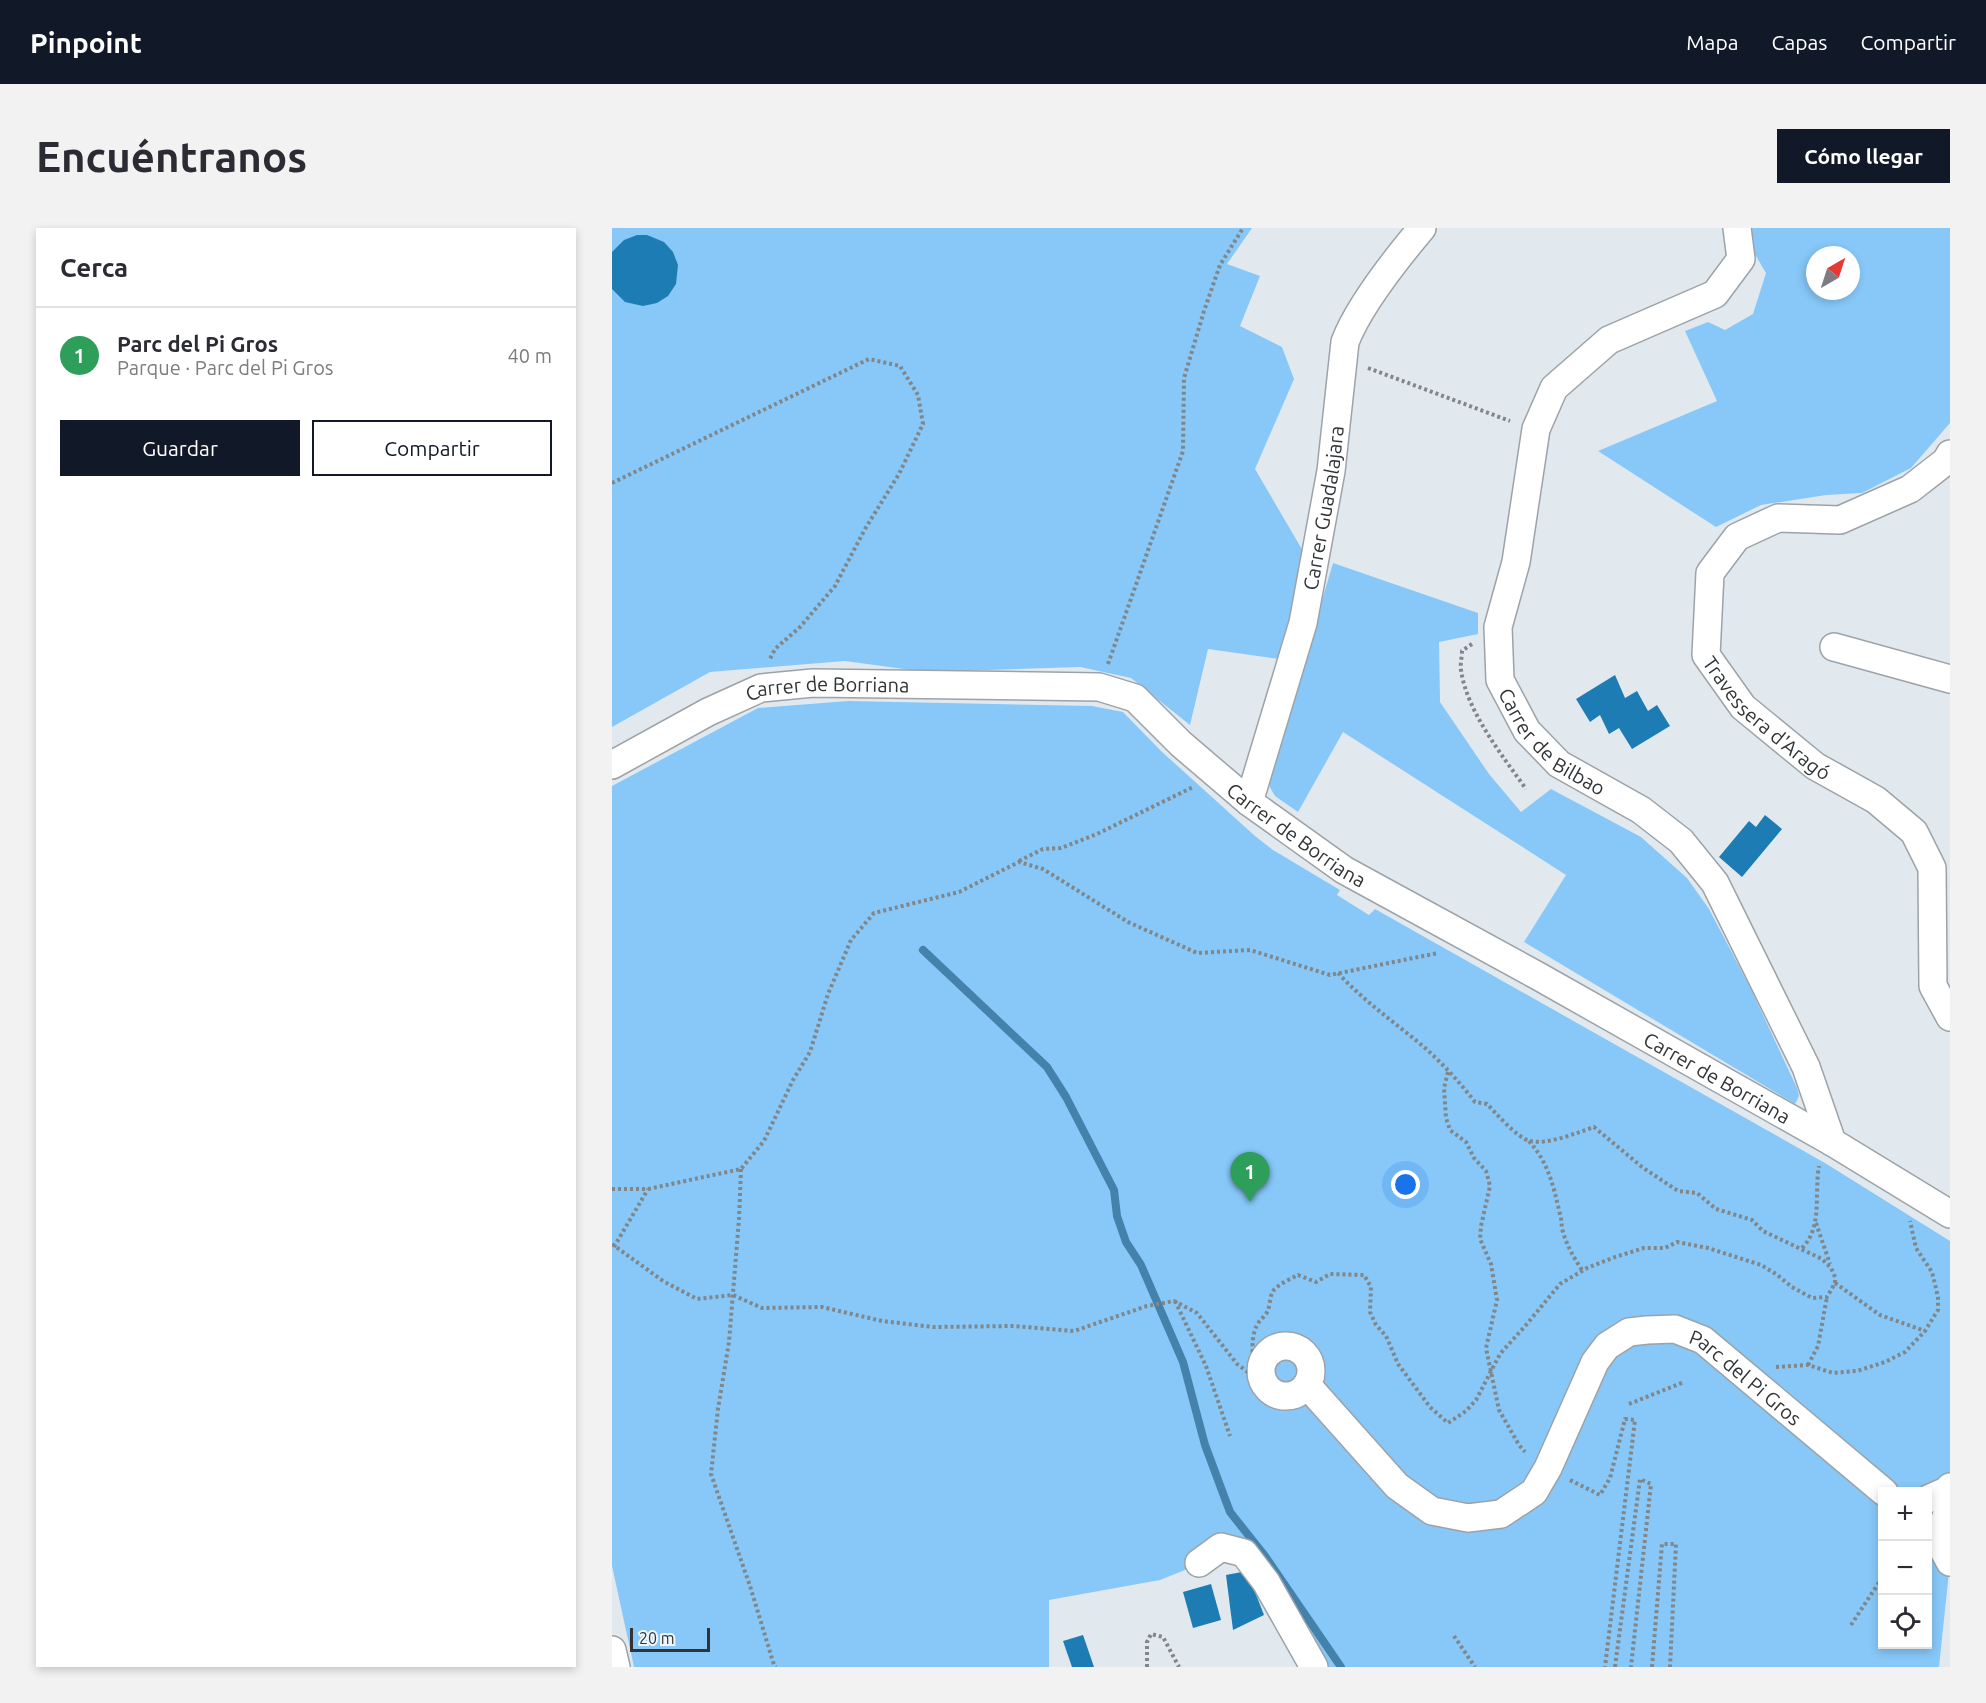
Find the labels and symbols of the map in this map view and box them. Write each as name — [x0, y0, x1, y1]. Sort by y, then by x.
north arrow — [1806, 246, 1860, 300]
street label: Carrer Guadalajara — [1298, 424, 1347, 592]
street label: Travessera d'Aragó — [1699, 651, 1835, 784]
street label: Carrer de Borriana — [741, 671, 909, 705]
street label: Carrer de Bilbao — [1495, 684, 1610, 799]
street label: Carrer de Borriana — [1223, 777, 1370, 891]
street label: Carrer de Borriana — [1640, 1027, 1795, 1128]
pin: 1 — [1230, 1152, 1270, 1202]
your location — [1391, 1170, 1420, 1199]
street label: Parc del Pi Gros — [1686, 1324, 1806, 1430]
scale bar — [630, 1625, 710, 1652]

